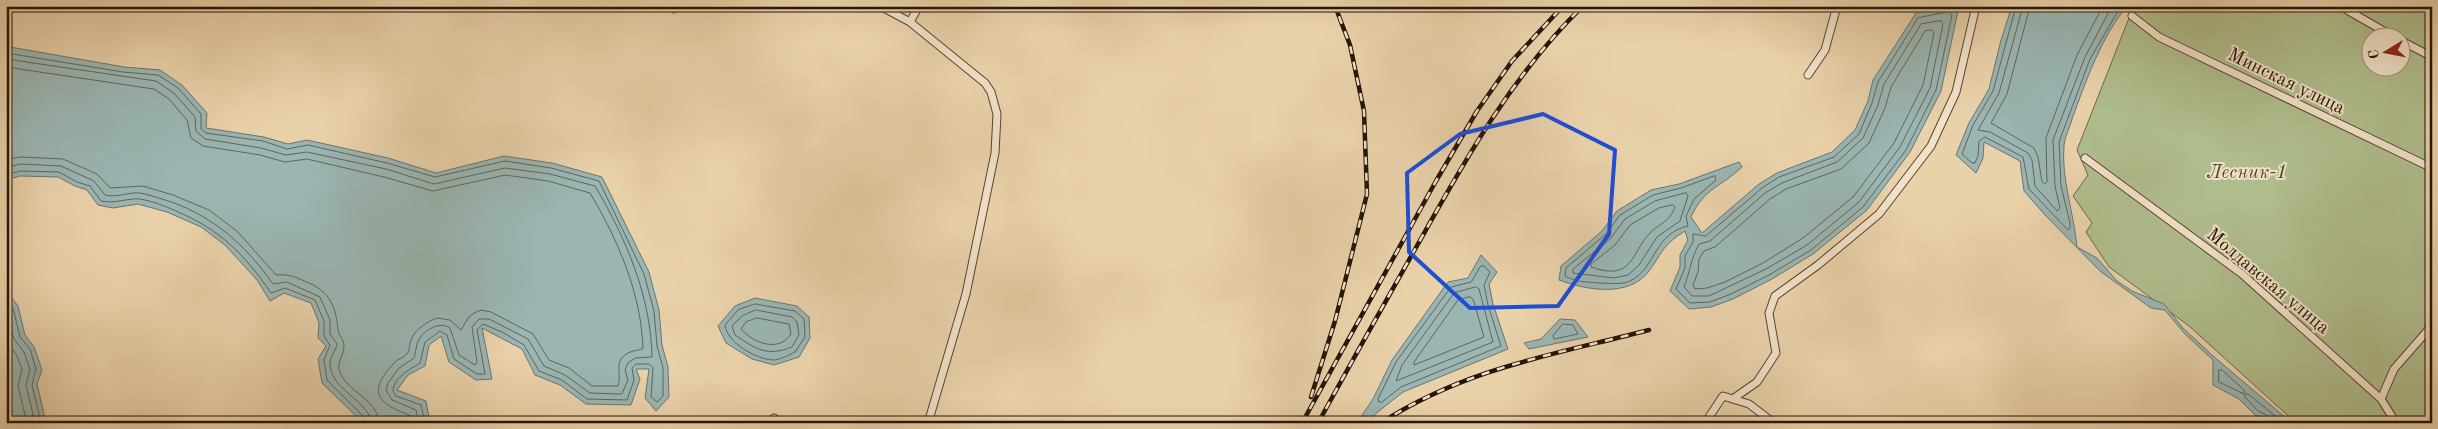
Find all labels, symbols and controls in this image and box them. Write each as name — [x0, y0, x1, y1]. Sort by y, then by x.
north arrow — [2360, 28, 2410, 78]
street label: Минская улица — [2224, 46, 2348, 119]
text: С — [2366, 48, 2382, 60]
park label: Лесник-1 — [2207, 164, 2287, 183]
street label: Молдавская улица — [2202, 225, 2333, 339]

